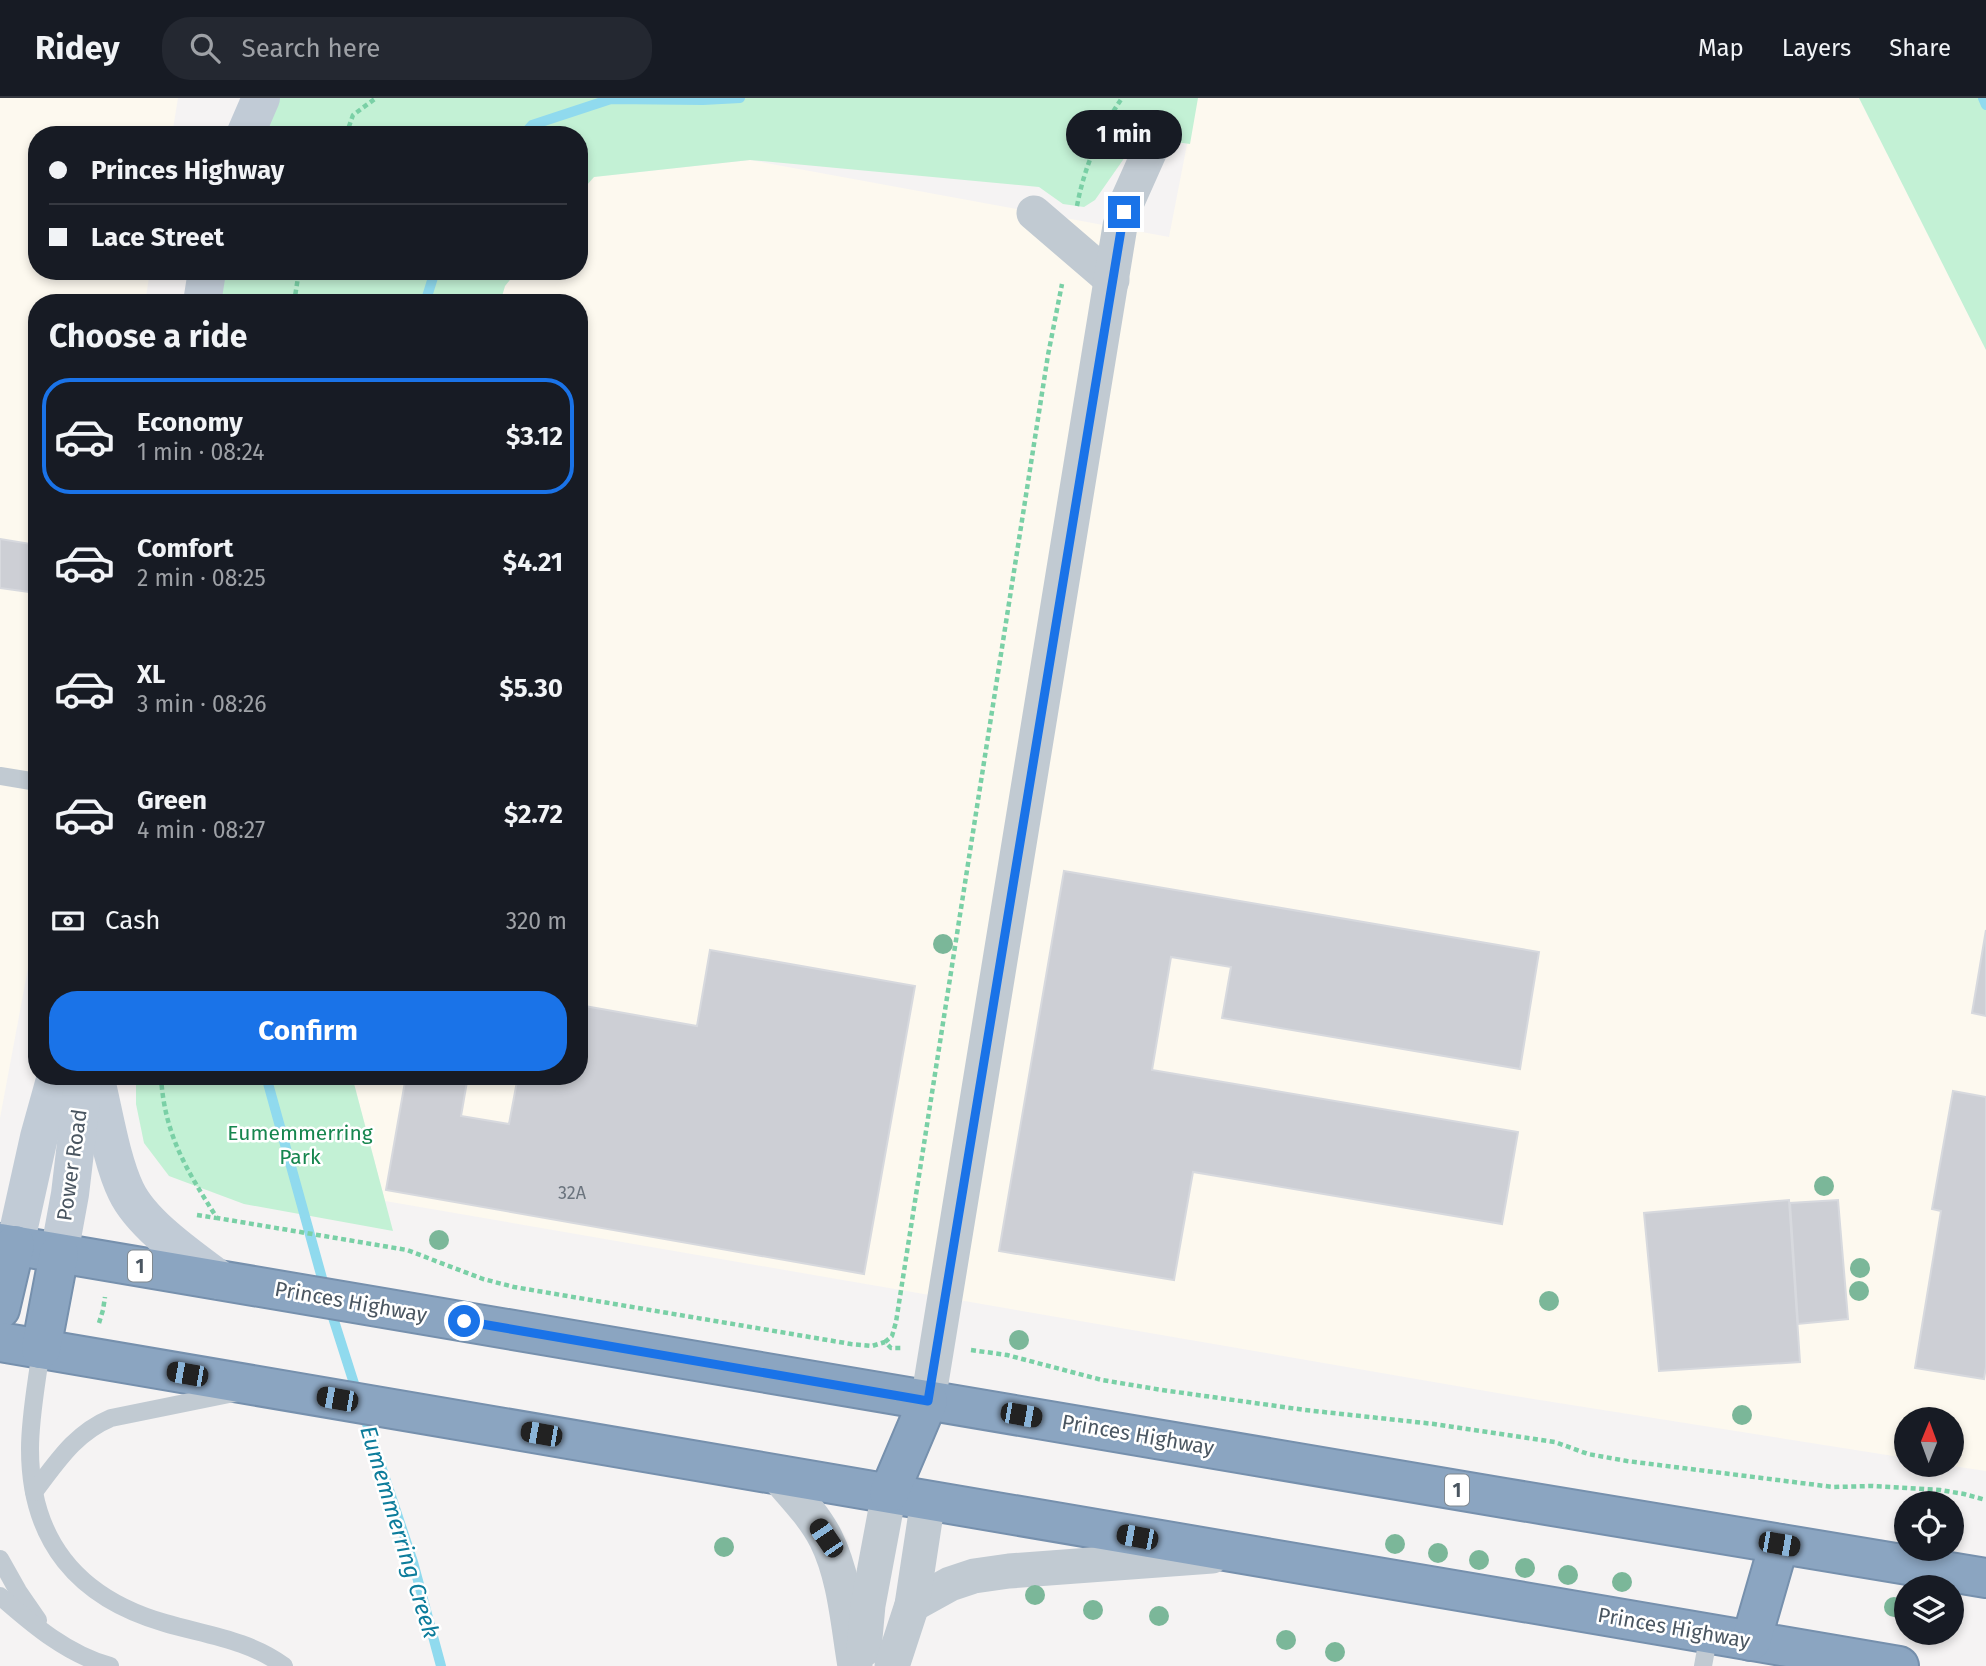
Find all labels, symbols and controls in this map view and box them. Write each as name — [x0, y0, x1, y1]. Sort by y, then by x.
search box — [162, 17, 652, 80]
text: Ridey — [35, 28, 120, 68]
icon: search — [186, 29, 224, 67]
text: Search here — [242, 33, 380, 64]
text: Map — [1698, 34, 1744, 62]
text: Layers — [1782, 34, 1851, 62]
text: Share — [1889, 34, 1951, 62]
callout: 1 min — [1066, 110, 1182, 159]
text: 1 min — [1096, 120, 1152, 148]
text: Princes Highway — [91, 155, 284, 186]
route end — [1108, 196, 1140, 228]
text: Lace Street — [91, 222, 224, 253]
text: Choose a ride — [49, 317, 247, 355]
icon: car — [53, 405, 116, 468]
text: Economy — [137, 407, 243, 438]
text: $3.12 — [506, 421, 563, 452]
text: 1 min · 08:24 — [137, 438, 264, 466]
icon: car — [53, 531, 116, 594]
text: Comfort — [137, 533, 233, 564]
text: $4.21 — [503, 547, 563, 578]
text: 2 min · 08:25 — [137, 564, 266, 592]
icon: car — [53, 657, 116, 720]
text: XL — [137, 659, 165, 690]
text: $5.30 — [499, 673, 563, 704]
text: 3 min · 08:26 — [137, 690, 267, 718]
icon: car — [53, 783, 116, 846]
text: Green — [137, 785, 207, 816]
text: $2.72 — [504, 799, 563, 830]
text: 4 min · 08:27 — [137, 816, 265, 844]
icon: cash — [49, 902, 87, 940]
text: Cash — [105, 905, 161, 936]
text: 320 m — [506, 907, 567, 935]
button: Confirm — [49, 991, 567, 1071]
street label: Power Road — [51, 1108, 93, 1222]
park label: Eumemmerring Park — [227, 1120, 373, 1170]
house number: 32A — [558, 1182, 587, 1204]
road number: 1 — [128, 1250, 152, 1282]
street label: Princes Highway — [273, 1276, 430, 1328]
route start — [448, 1305, 480, 1337]
car — [165, 1360, 210, 1388]
car — [315, 1385, 360, 1413]
car — [999, 1401, 1044, 1429]
north arrow — [1894, 1407, 1964, 1477]
map controls — [1894, 1407, 1964, 1645]
street label: Princes Highway — [1060, 1409, 1217, 1461]
car — [519, 1420, 564, 1448]
water label: Eumemmerring Creek — [354, 1422, 446, 1642]
road number: 1 — [1445, 1474, 1469, 1506]
button: locate — [1894, 1491, 1964, 1561]
car — [806, 1515, 847, 1561]
car — [1115, 1523, 1160, 1551]
car — [1757, 1530, 1802, 1558]
button: layers — [1894, 1575, 1964, 1645]
street label: Princes Highway — [1596, 1602, 1753, 1654]

